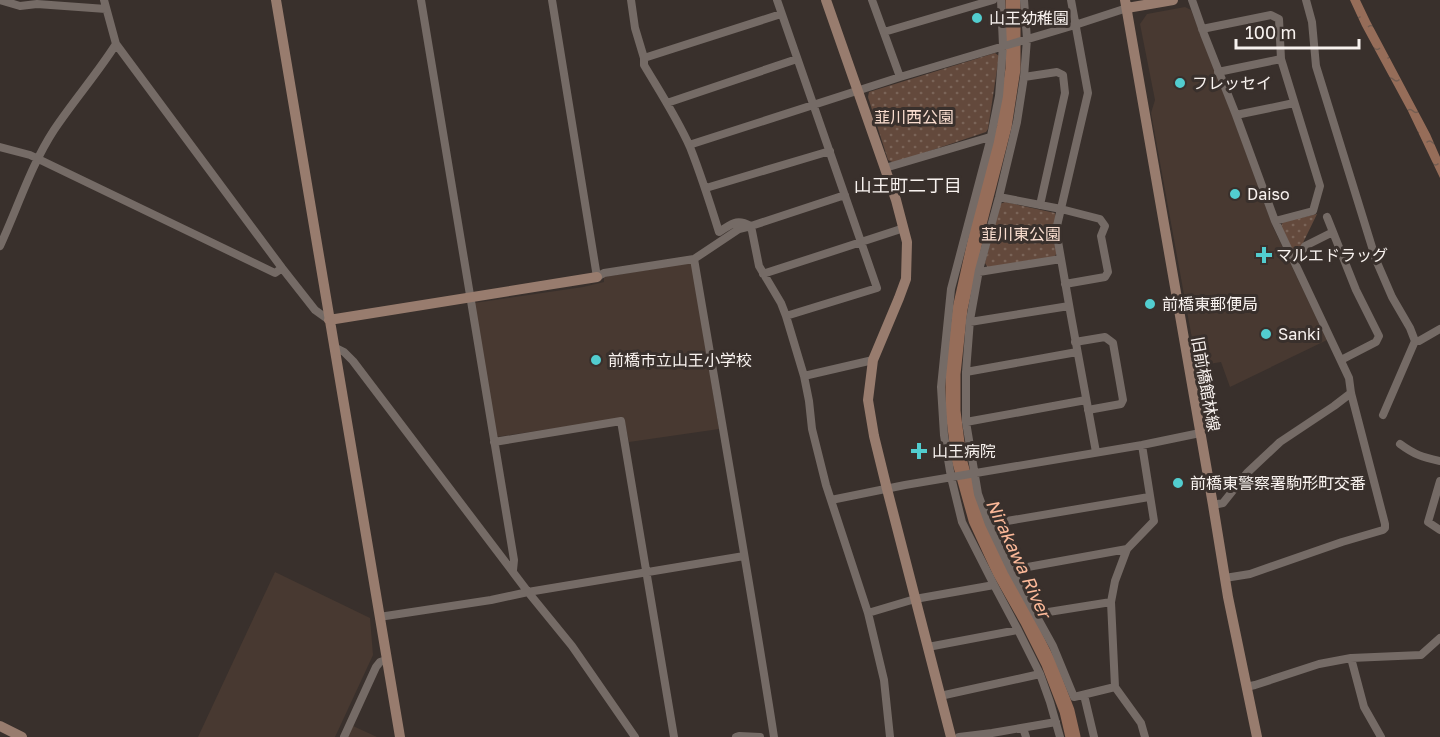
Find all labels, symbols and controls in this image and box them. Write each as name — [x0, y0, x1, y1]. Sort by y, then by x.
place label: 山王幼稚園 — [989, 8, 1069, 28]
marker: 山王幼稚園 — [970, 11, 984, 25]
scale bar — [1236, 12, 1359, 50]
text: 100 m — [1245, 21, 1296, 43]
place label: フレッセイ — [1192, 73, 1272, 93]
marker: フレッセイ — [1173, 76, 1187, 90]
park label: 韮川西公園 — [874, 107, 954, 127]
district label: 山王町二丁目 — [854, 174, 962, 196]
place label: Daiso — [1247, 184, 1290, 204]
marker: Daiso — [1228, 187, 1242, 201]
park label: 韮川東公園 — [981, 224, 1061, 244]
place label: マルエドラッグ — [1276, 245, 1388, 265]
marker: マルエドラッグ — [1257, 248, 1271, 262]
place label: 前橋東郵便局 — [1162, 294, 1258, 314]
marker: 前橋東郵便局 — [1143, 297, 1157, 311]
place label: Sanki — [1278, 324, 1320, 344]
marker: Sanki — [1259, 327, 1273, 341]
street label: 旧前橋館林線 — [1188, 335, 1224, 433]
place label: 前橋市立山王小学校 — [608, 350, 752, 370]
marker: 前橋市立山王小学校 — [589, 353, 603, 367]
place label: 山王病院 — [932, 441, 996, 461]
marker: 山王病院 — [910, 442, 928, 460]
place label: 前橋東警察署駒形町交番 — [1190, 473, 1366, 493]
marker: 前橋東警察署駒形町交番 — [1171, 476, 1185, 490]
water label: Nirakawa River — [982, 495, 1057, 624]

